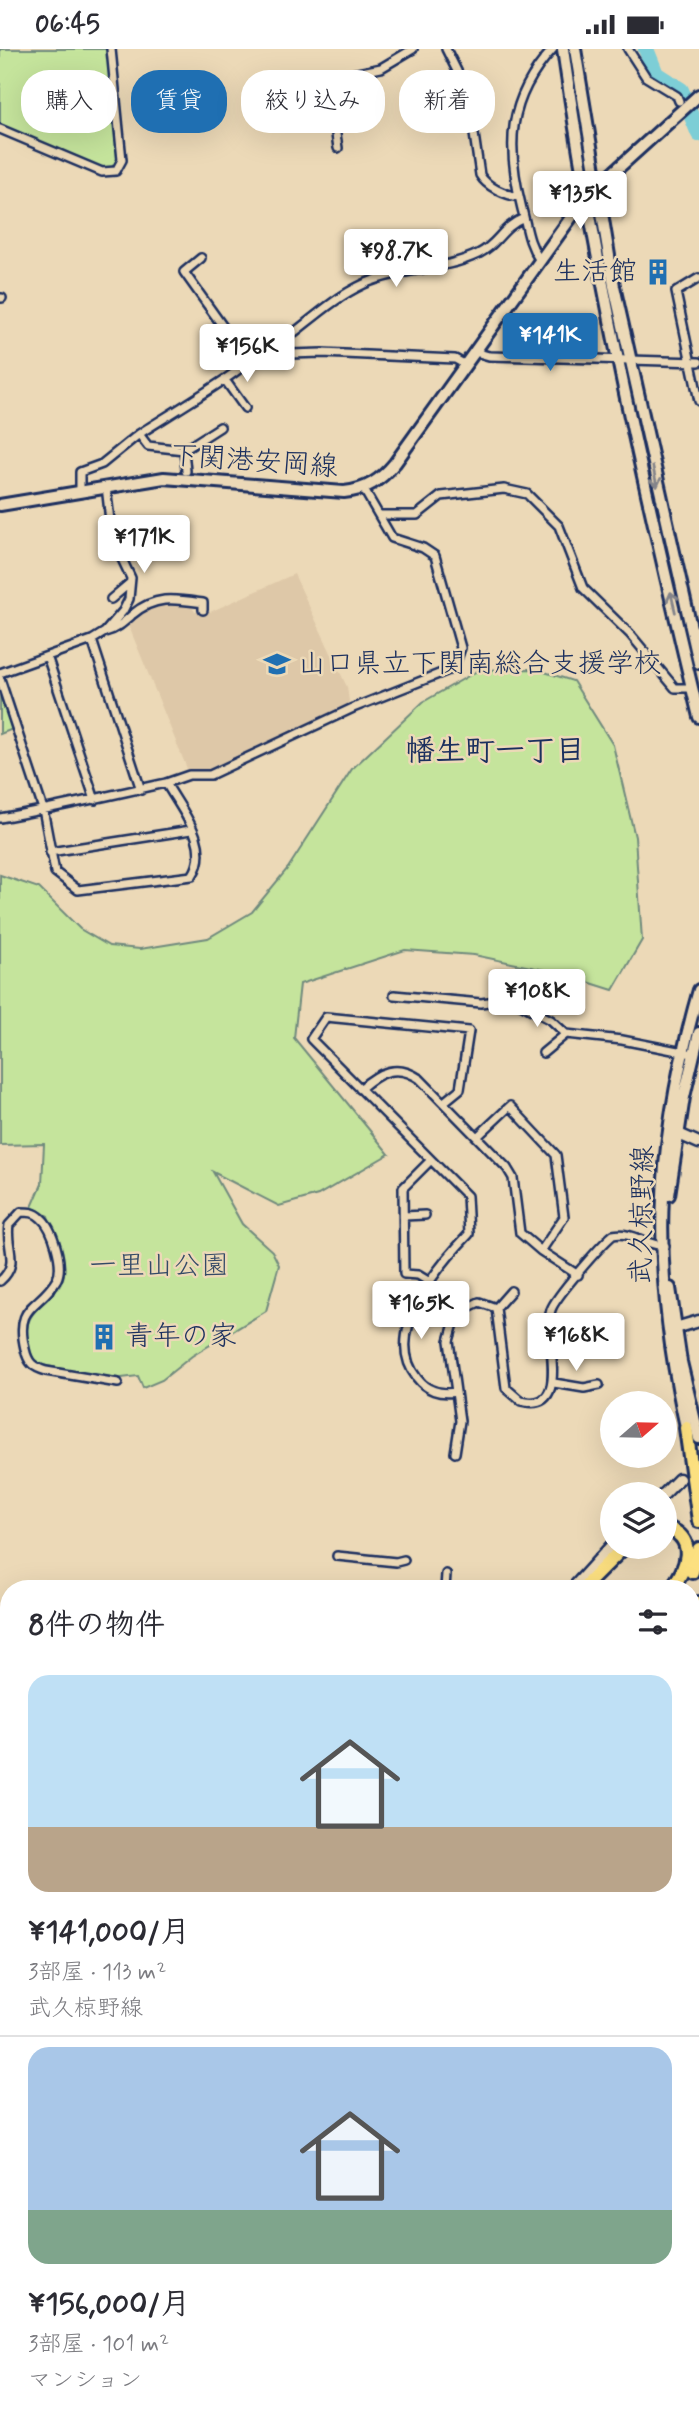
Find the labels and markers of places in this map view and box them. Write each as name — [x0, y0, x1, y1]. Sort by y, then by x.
pin: ¥135K — [531, 171, 629, 231]
pin: ¥98.7K — [339, 229, 453, 289]
place label: 生活館 — [553, 254, 637, 291]
building icon: 生活館 — [643, 257, 673, 287]
pin: ¥141K — [501, 313, 599, 373]
pin: ¥156K — [198, 325, 296, 384]
pin: ¥171K — [95, 515, 193, 575]
place label: 山口県立下関南総合支援学校 — [298, 646, 662, 683]
school or university icon: 山口県立下関南総合支援学校 — [262, 649, 292, 679]
pin: ¥108K — [488, 969, 586, 1029]
pin: ¥165K — [372, 1281, 470, 1341]
pin: ¥168K — [527, 1313, 625, 1373]
place label: 青年の家 — [125, 1319, 237, 1356]
building icon: 青年の家 — [89, 1322, 119, 1352]

